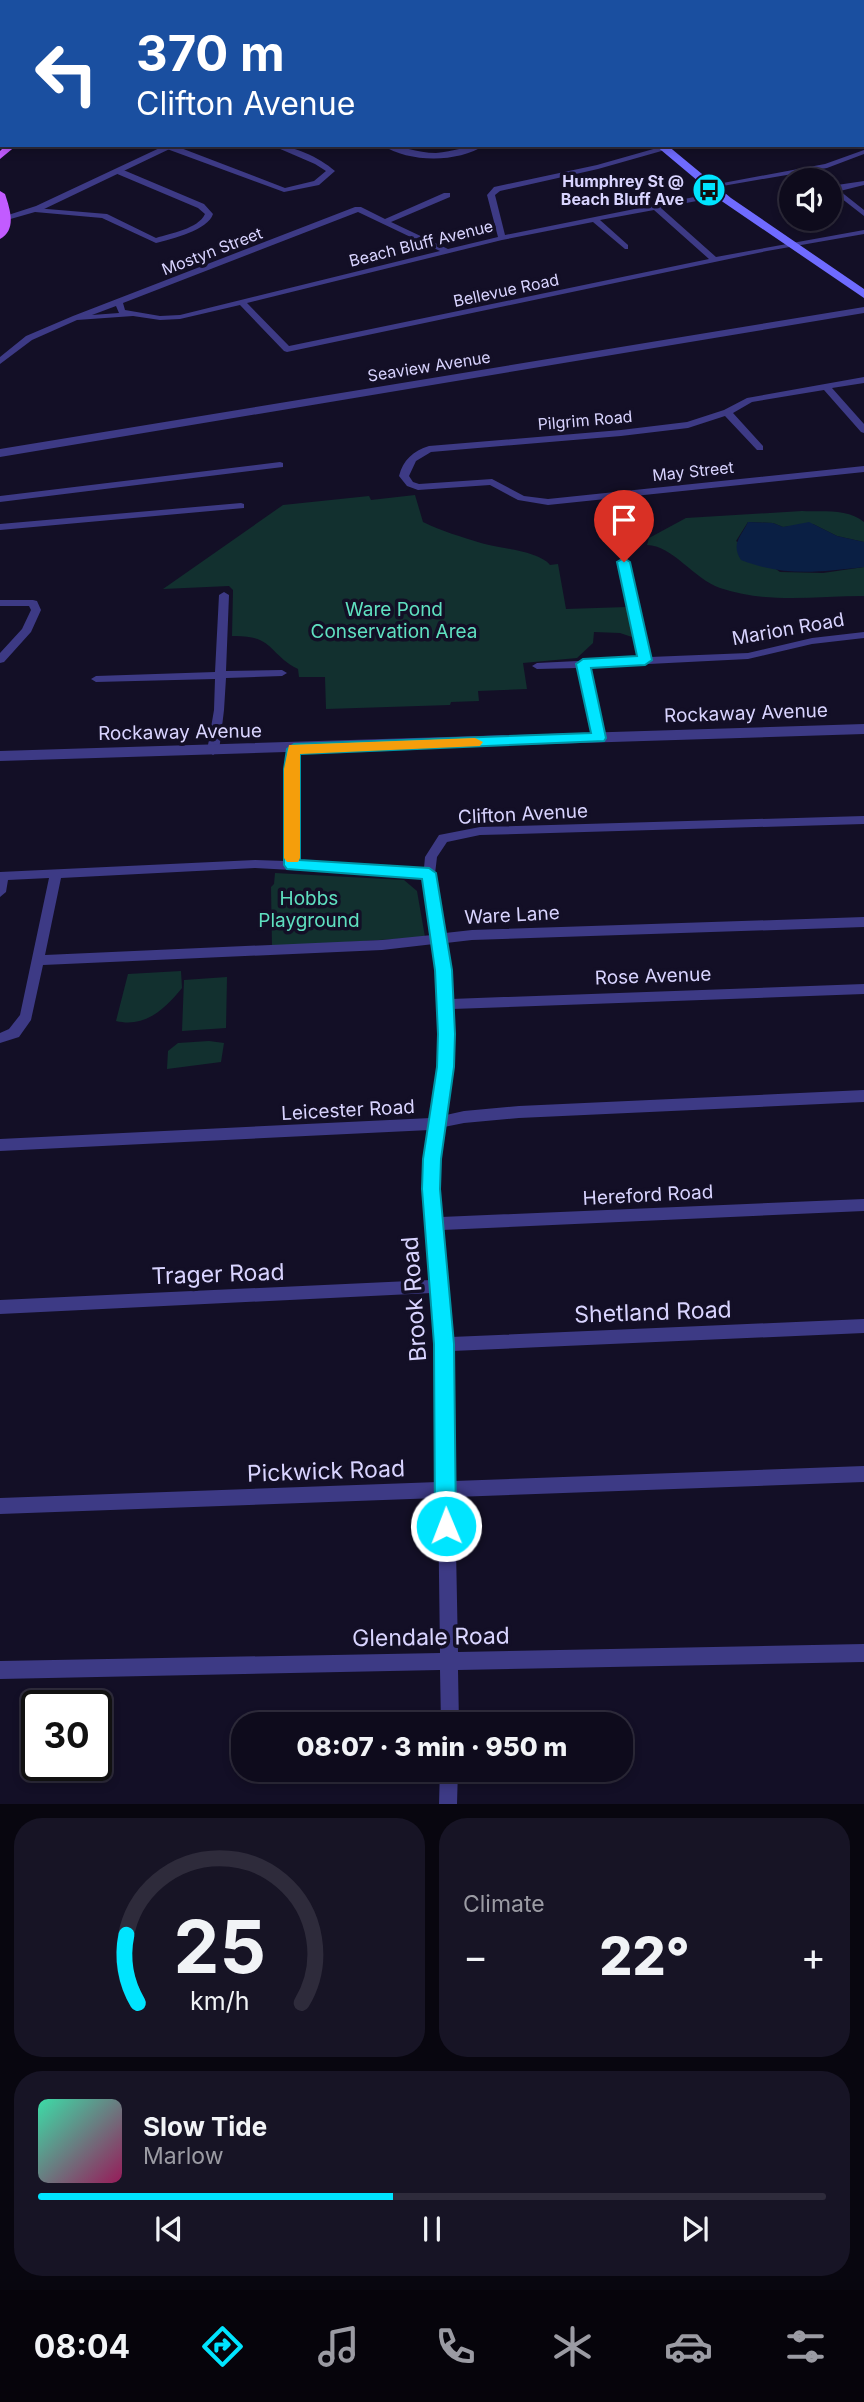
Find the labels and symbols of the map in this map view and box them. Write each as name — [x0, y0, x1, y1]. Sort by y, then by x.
place label: Humphrey St @ Beach Bluff Ave — [561, 171, 684, 209]
bus stop icon: Humphrey St @ Beach Bluff Ave — [690, 171, 728, 209]
street label: Beach Bluff Avenue — [347, 215, 495, 271]
street label: Mostyn Street — [159, 223, 265, 279]
street label: Bellevue Road — [451, 269, 561, 311]
street label: Seaview Avenue — [366, 346, 492, 386]
street label: Pilgrim Road — [537, 406, 633, 434]
street label: May Street — [651, 457, 735, 485]
pin — [594, 490, 654, 562]
park label: Ware Pond Conservation Area — [311, 598, 477, 643]
street label: Marion Road — [730, 608, 846, 650]
street label: Rockaway Avenue — [664, 699, 828, 727]
street label: Rockaway Avenue — [98, 719, 262, 745]
street label: Clifton Avenue — [457, 799, 589, 829]
park label: Hobbs Playground — [258, 887, 360, 932]
street label: Ware Lane — [464, 901, 560, 929]
street label: Rose Avenue — [594, 962, 712, 990]
street label: Leicester Road — [281, 1095, 415, 1125]
street label: Hereford Road — [582, 1180, 714, 1210]
street label: Brook Road — [396, 1235, 432, 1363]
street label: Trager Road — [151, 1258, 285, 1290]
street label: Shetland Road — [574, 1295, 732, 1329]
street label: Pickwick Road — [246, 1454, 406, 1488]
position arrow — [409, 1489, 483, 1563]
street label: Glendale Road — [352, 1622, 510, 1652]
speed limit sign: 30 — [21, 1690, 112, 1781]

